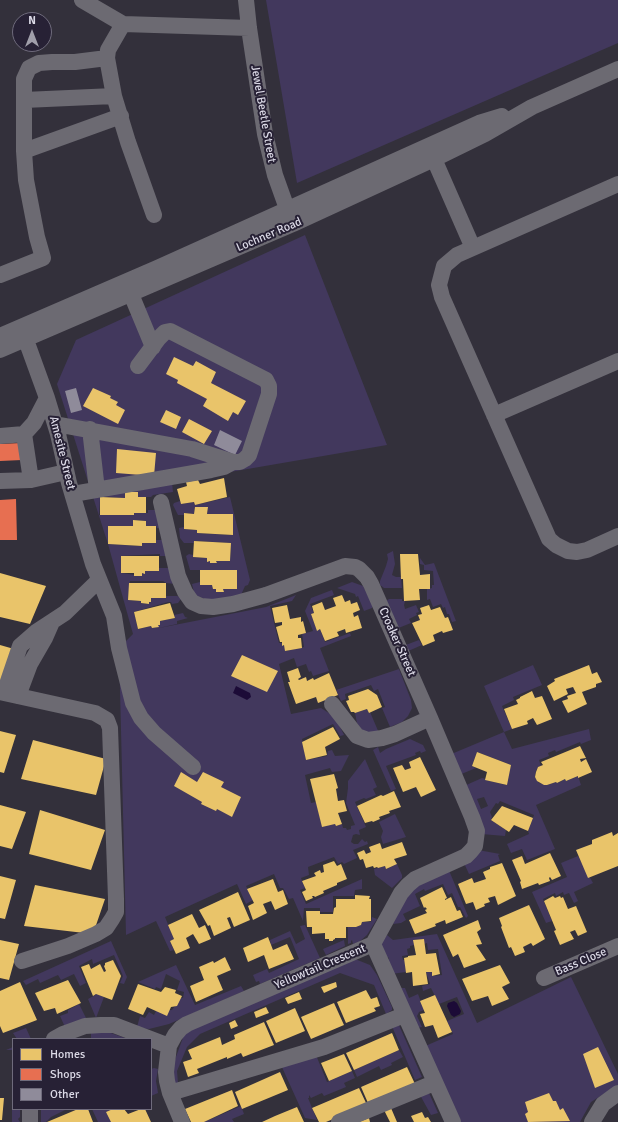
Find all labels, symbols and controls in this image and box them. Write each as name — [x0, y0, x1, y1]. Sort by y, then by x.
north arrow — [12, 12, 52, 52]
text: N — [28, 14, 36, 27]
street label: Jewel Beetle Street — [247, 64, 279, 164]
street label: Lochner Road — [234, 215, 304, 255]
street label: Amesite Street — [46, 415, 78, 491]
street label: Croaker Street — [375, 605, 419, 679]
street label: Yellowtail Crescent — [272, 941, 368, 993]
street label: Bass Close — [553, 945, 609, 979]
legend — [12, 1038, 152, 1110]
text: Homes — [50, 1047, 85, 1062]
text: Shops — [50, 1067, 81, 1082]
text: Other — [50, 1087, 79, 1102]

